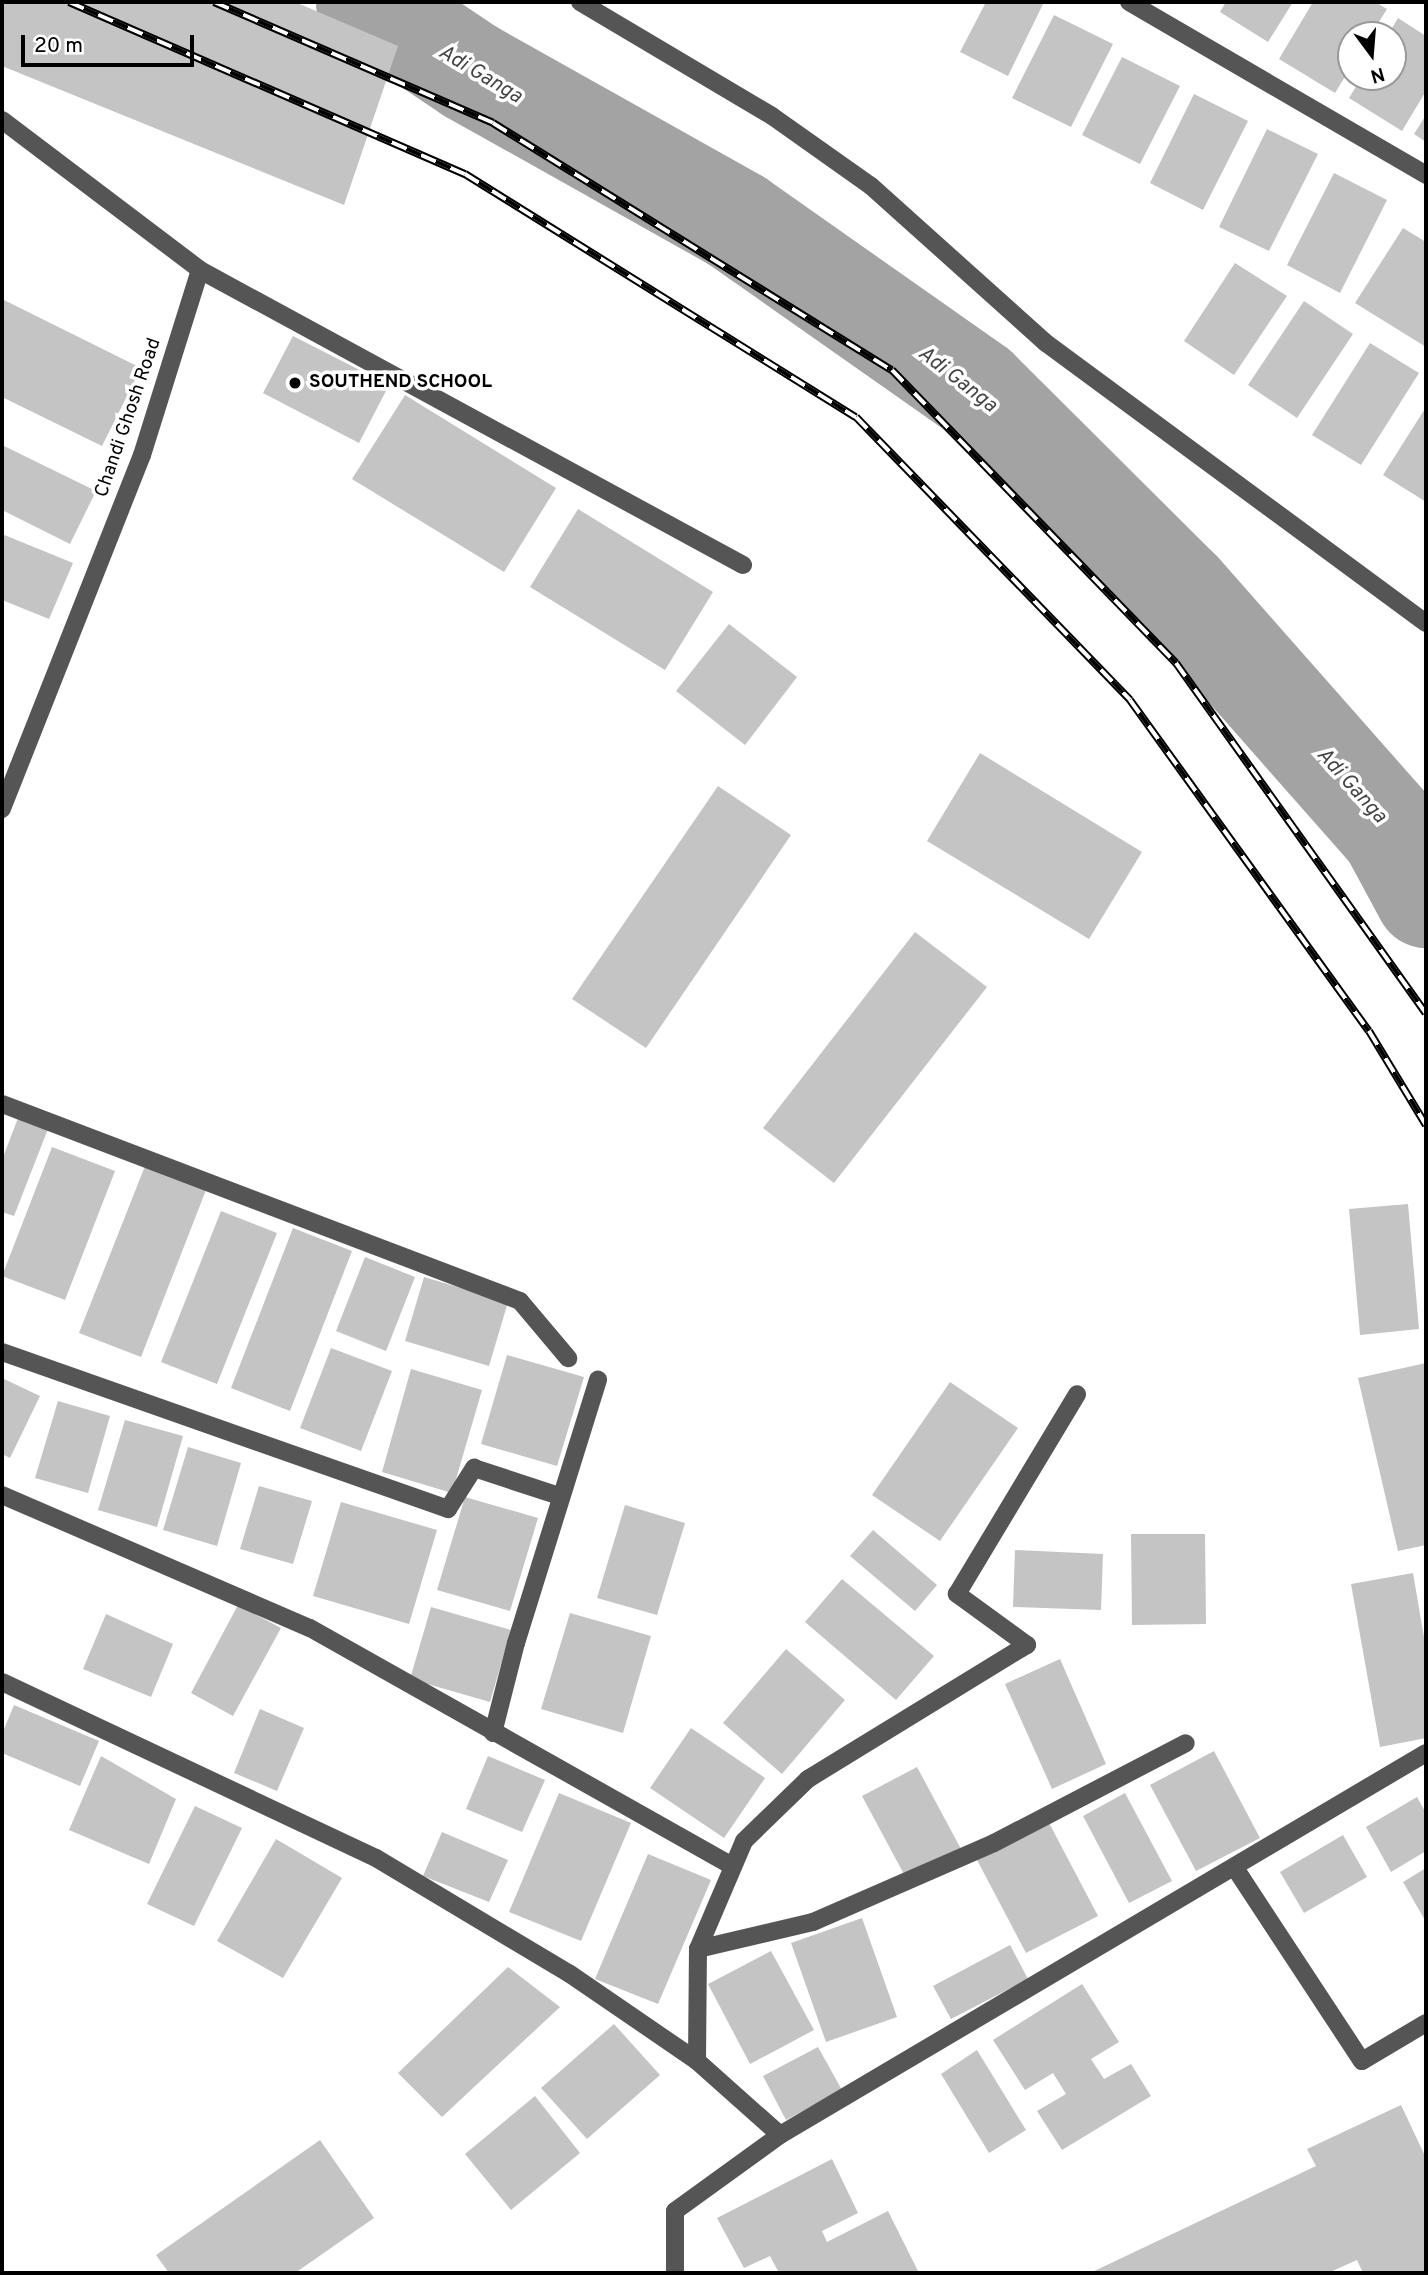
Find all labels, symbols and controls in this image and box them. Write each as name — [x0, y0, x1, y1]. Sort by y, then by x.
scale bar — [24, 21, 198, 65]
north arrow — [1337, 21, 1407, 91]
text: 20 m — [34, 33, 83, 60]
water label: Adi Ganga — [434, 40, 526, 110]
text: N — [1367, 61, 1387, 88]
street label: Chandi Ghosh Road — [91, 335, 167, 501]
water label: Adi Ganga — [913, 341, 1001, 419]
place label: SOUTHEND SCHOOL — [309, 372, 492, 394]
marker: SOUTHEND SCHOOL — [287, 375, 303, 391]
water label: Adi Ganga — [1310, 743, 1392, 829]

